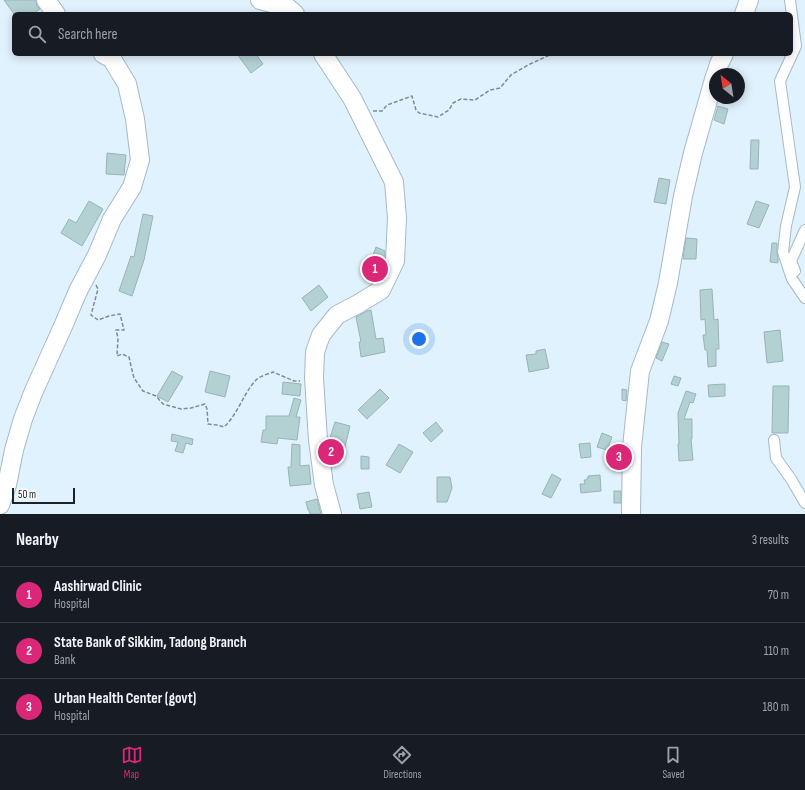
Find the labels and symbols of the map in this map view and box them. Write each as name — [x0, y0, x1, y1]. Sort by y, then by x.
north arrow — [709, 68, 745, 104]
pin: 1 — [362, 254, 388, 284]
your location — [409, 329, 429, 349]
pin: 2 — [318, 437, 344, 467]
pin: 3 — [606, 442, 632, 472]
scale bar — [12, 486, 75, 505]

